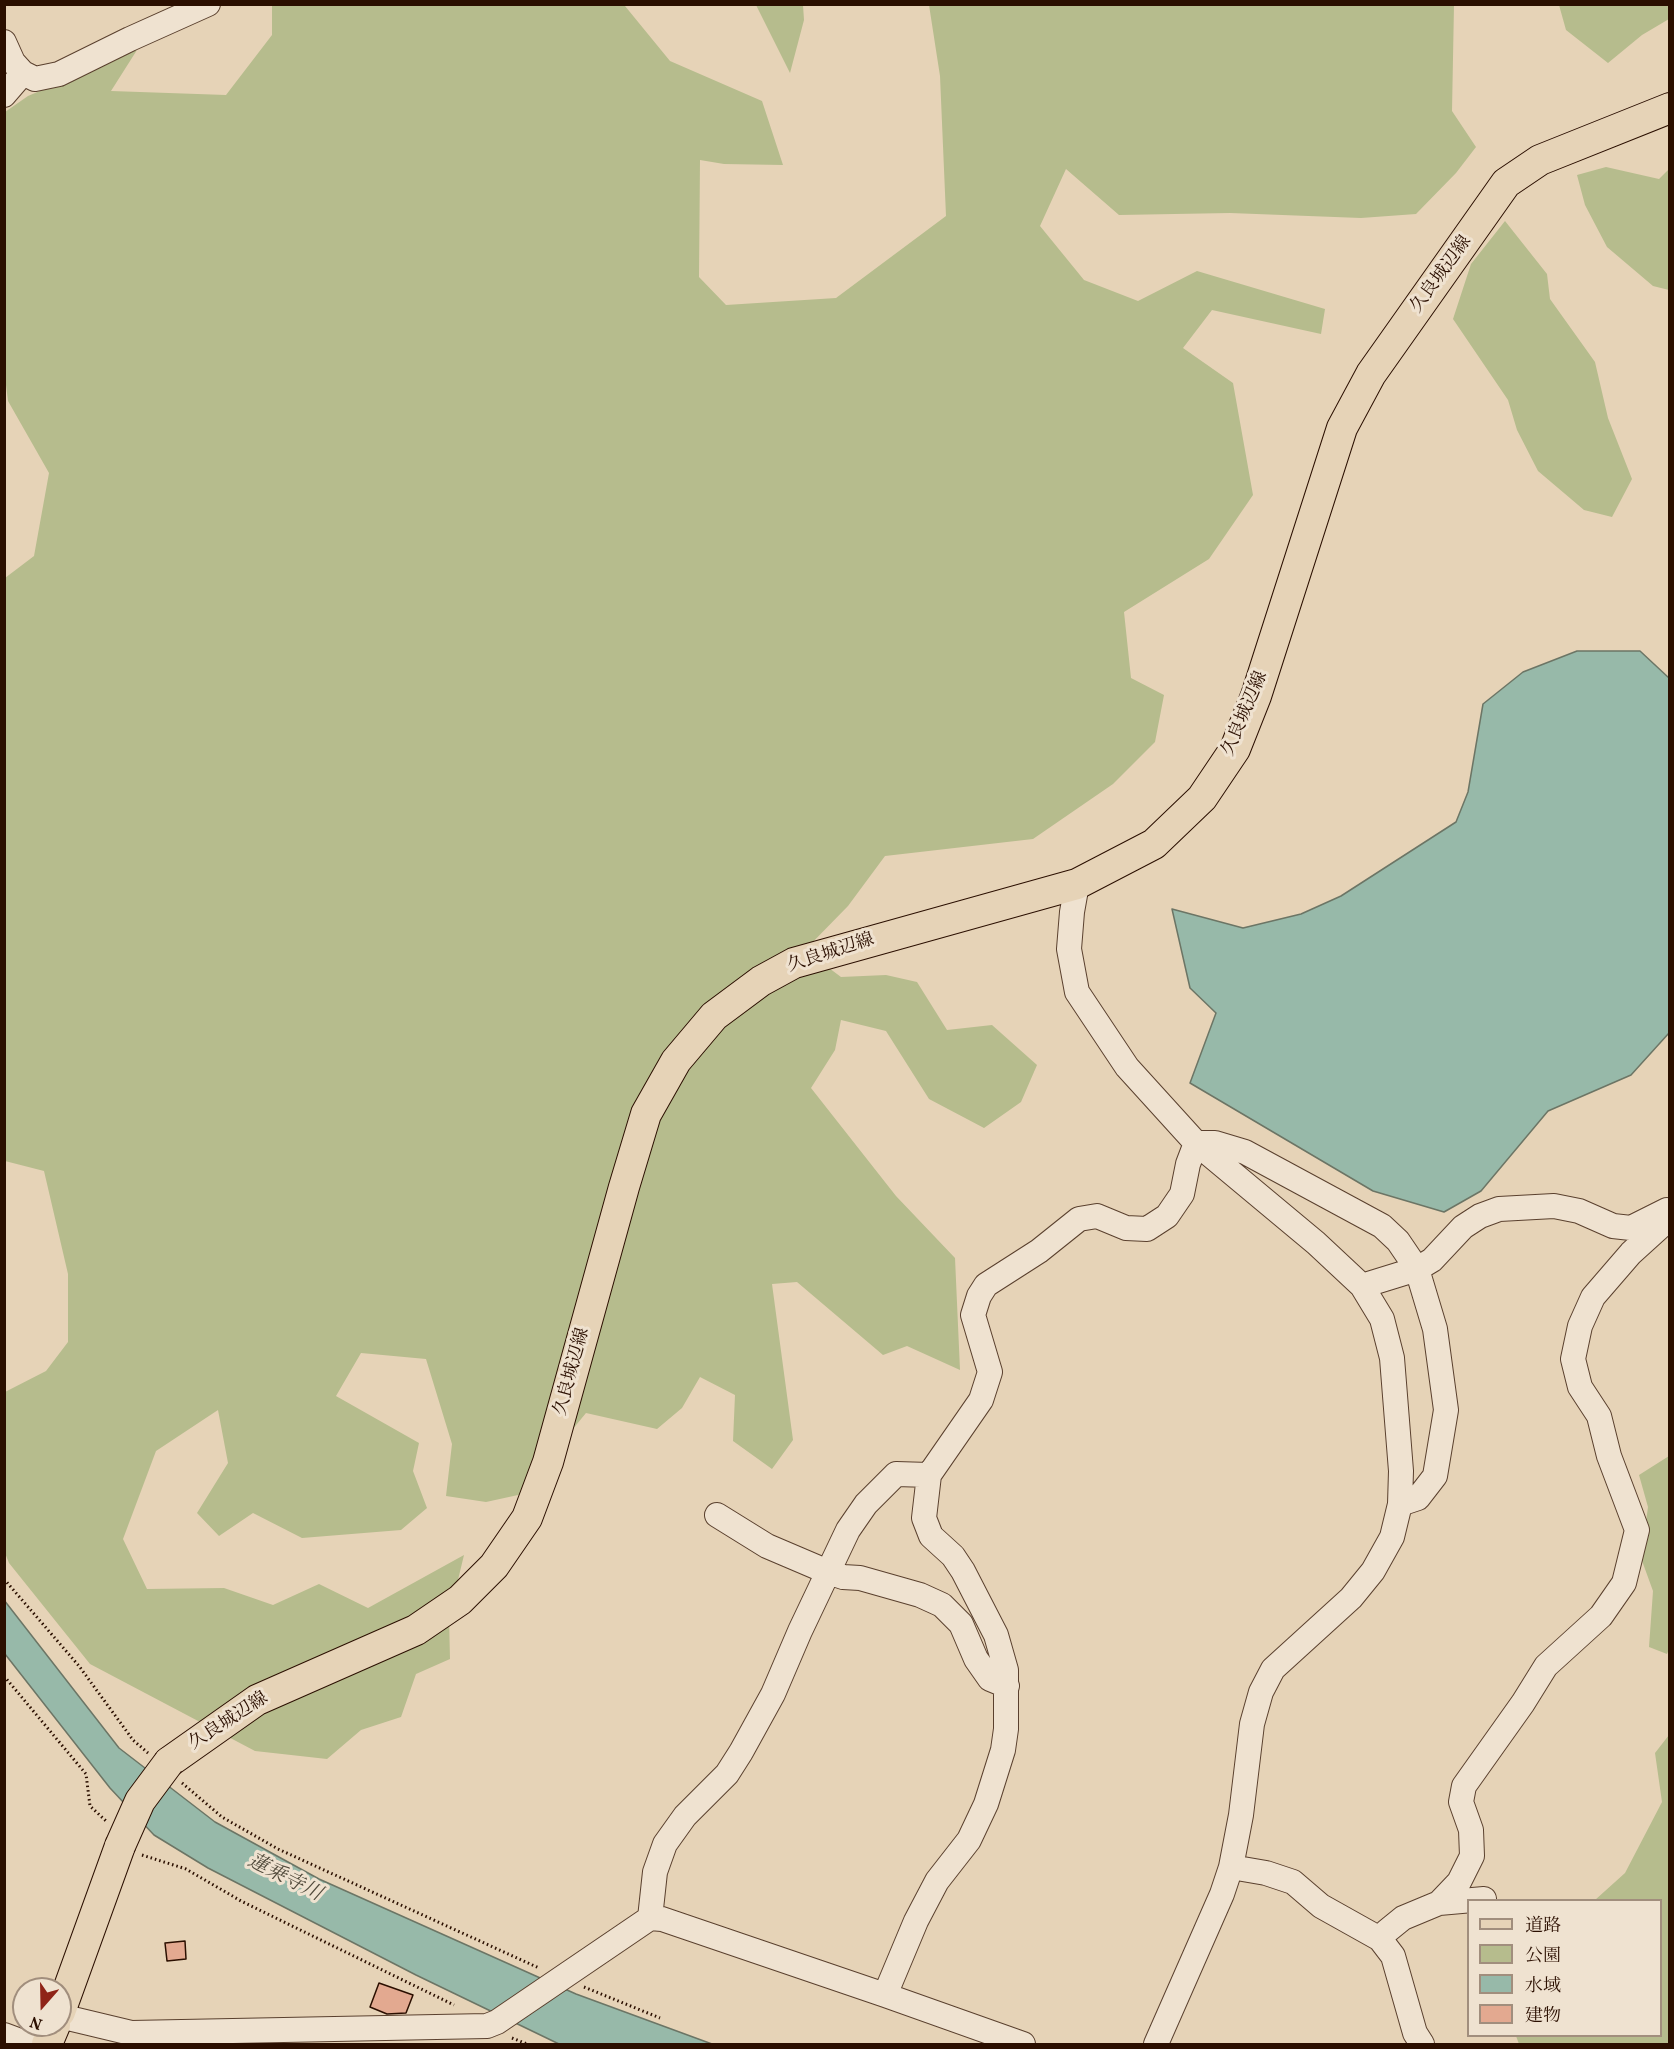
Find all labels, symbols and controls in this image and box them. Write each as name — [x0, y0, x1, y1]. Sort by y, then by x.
street label: 久良城辺線 — [1407, 232, 1477, 318]
street label: 久良城辺線 — [1218, 668, 1274, 760]
street label: 久良城辺線 — [785, 930, 877, 978]
street label: 久良城辺線 — [551, 1326, 595, 1418]
street label: 久良城辺線 — [185, 1688, 273, 1756]
water label: 蓮乗寺川 — [243, 1850, 325, 1908]
legend — [1467, 1899, 1662, 2037]
text: 道路 — [1525, 1914, 1561, 1939]
text: 公園 — [1525, 1944, 1561, 1969]
text: 水域 — [1525, 1974, 1561, 1999]
north arrow — [12, 1977, 72, 2037]
text: 建物 — [1525, 2004, 1561, 2029]
text: N — [27, 2010, 46, 2034]

